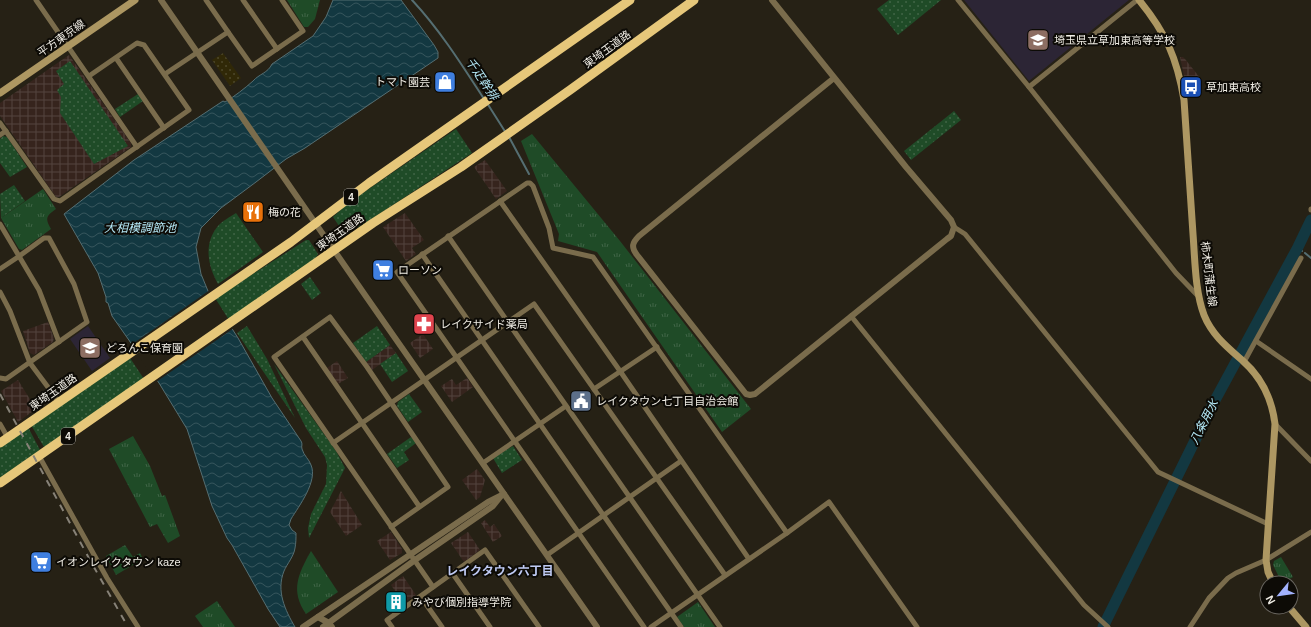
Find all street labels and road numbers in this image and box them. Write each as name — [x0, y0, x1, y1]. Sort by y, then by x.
street label: 平方東京線 — [35, 17, 87, 59]
street label: 東埼玉道路 — [581, 28, 633, 70]
road number: 4 — [344, 189, 358, 205]
street label: 東埼玉道路 — [314, 211, 366, 253]
street label: 柿木町蒲生線 — [1199, 241, 1219, 307]
street label: 東埼玉道路 — [27, 371, 79, 413]
road number: 4 — [61, 428, 75, 444]

